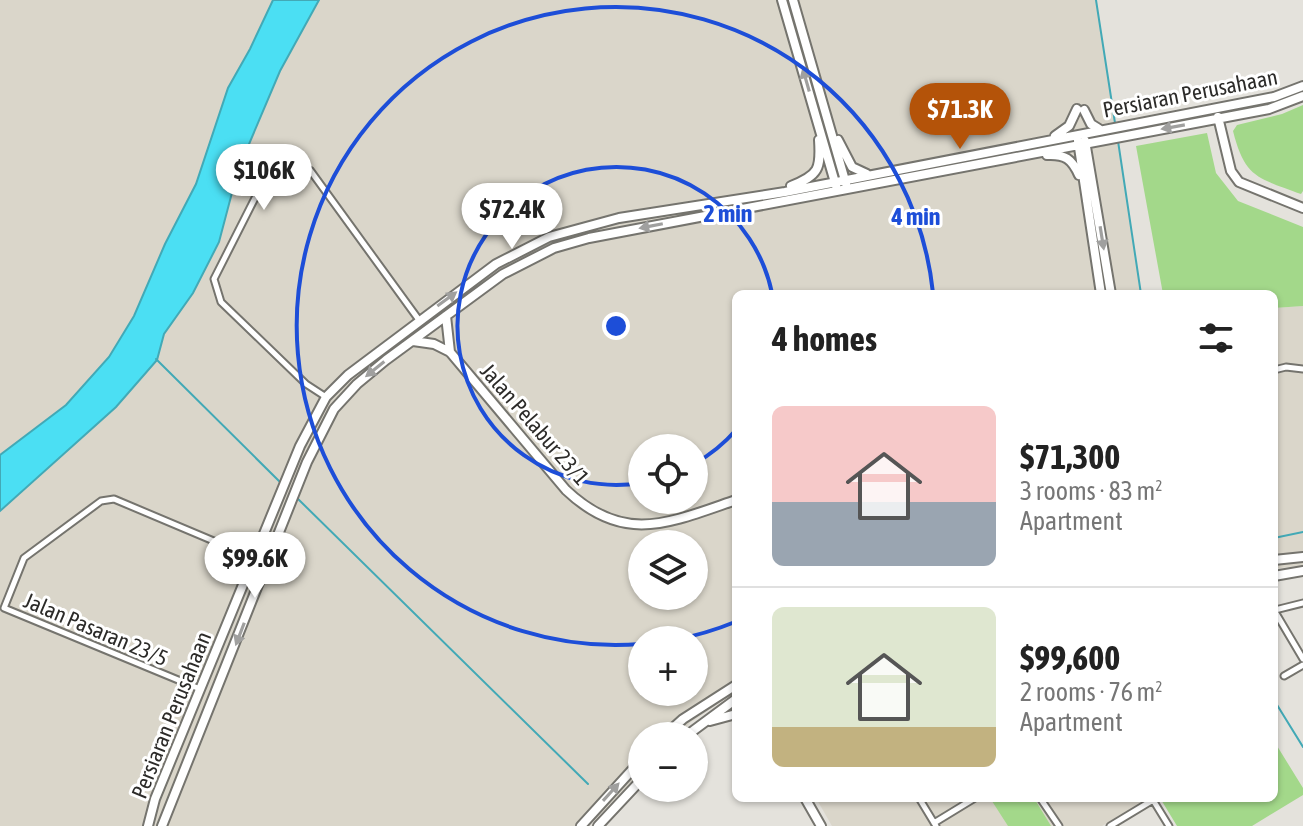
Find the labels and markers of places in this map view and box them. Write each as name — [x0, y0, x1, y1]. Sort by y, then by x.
pin: $71.3K — [895, 83, 1025, 151]
pin: $106K — [208, 144, 320, 212]
pin: $72.4K — [447, 183, 577, 251]
centre of rings — [602, 312, 630, 340]
pin: $99.6K — [190, 532, 320, 600]

